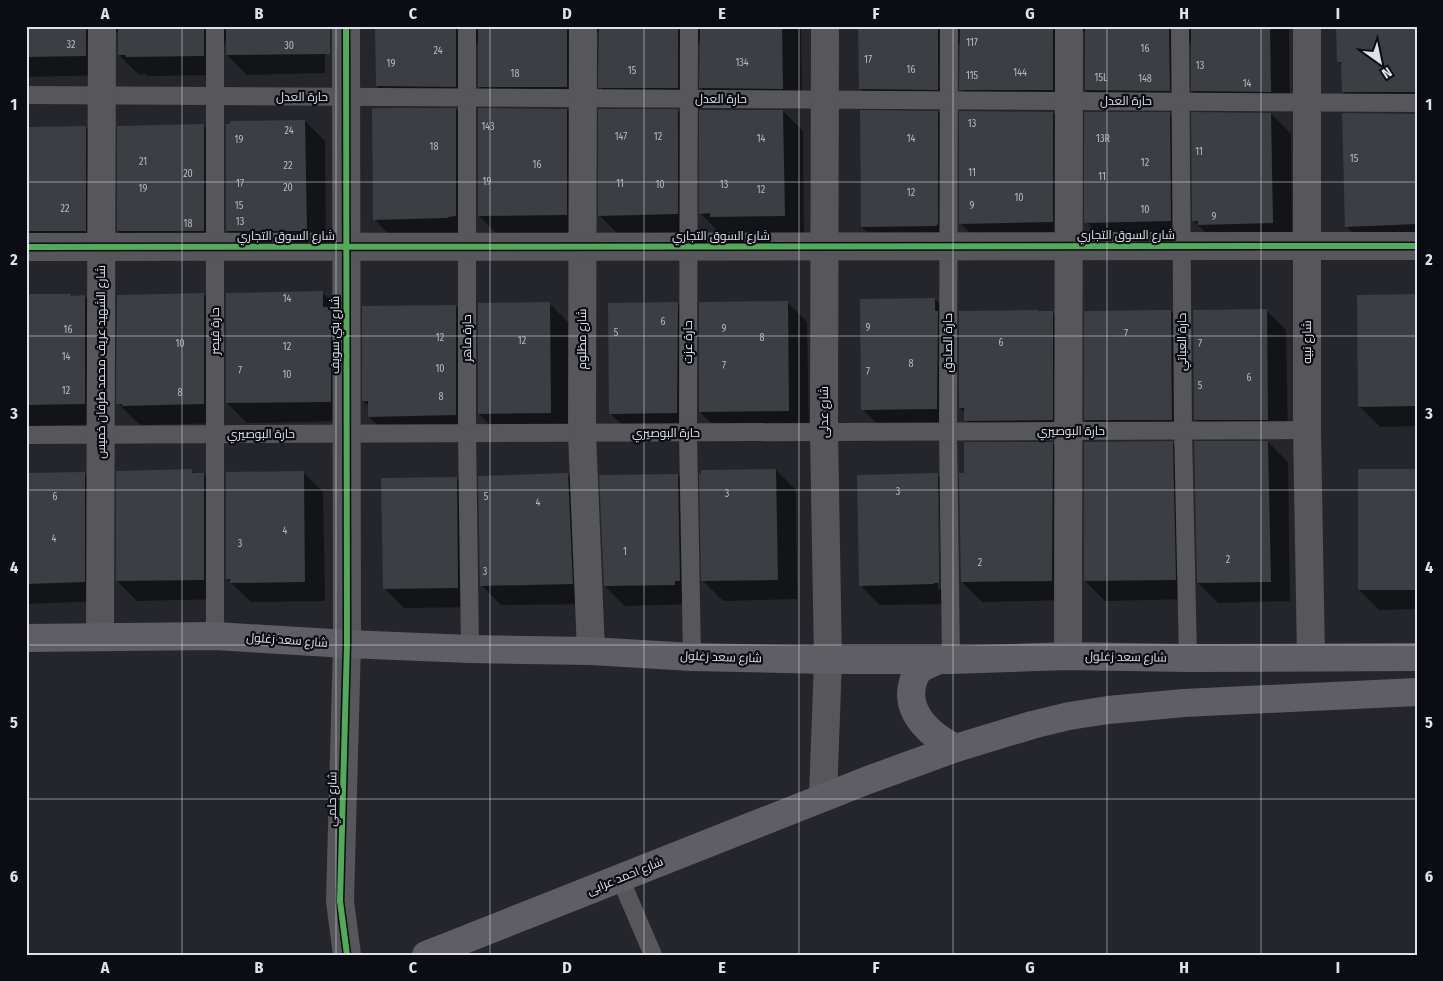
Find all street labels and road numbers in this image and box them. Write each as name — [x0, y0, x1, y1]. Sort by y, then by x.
street label: حارة العدل — [276, 90, 328, 104]
street label: حارة العدل — [695, 92, 747, 106]
street label: حارة العدل — [1100, 94, 1152, 108]
street label: شارع السوق التجاري — [1077, 228, 1175, 245]
street label: شارع السوق التجاري — [237, 229, 335, 246]
street label: شارع السوق التجاري — [672, 229, 770, 246]
street label: شارع الشهيد عريف محمد طرفان خميس — [94, 265, 109, 459]
street label: شارع بني سويف — [328, 296, 345, 374]
street label: حارة قيصر — [208, 307, 222, 356]
street label: شارع مظلوم — [575, 308, 590, 369]
street label: حارة الصادق — [941, 313, 955, 373]
street label: حارة العباتي — [1175, 313, 1192, 371]
street label: حارة ماهر — [460, 314, 474, 363]
street label: حارة عزت — [681, 320, 695, 364]
street label: شارع نبيه — [1300, 320, 1315, 364]
street label: شارع عدلى — [817, 386, 832, 438]
street label: حارة البوصيري — [1037, 424, 1105, 441]
street label: حارة البوصيري — [632, 426, 700, 443]
street label: حارة البوصيري — [227, 427, 295, 444]
street label: شارع سعد زغلول — [246, 630, 328, 651]
street label: شارع سعد زغلول — [680, 649, 762, 666]
street label: شارع سعد زغلول — [1085, 649, 1167, 666]
street label: شارع حلمي — [325, 771, 342, 827]
street label: شارع احمد عرابى — [585, 854, 666, 899]

